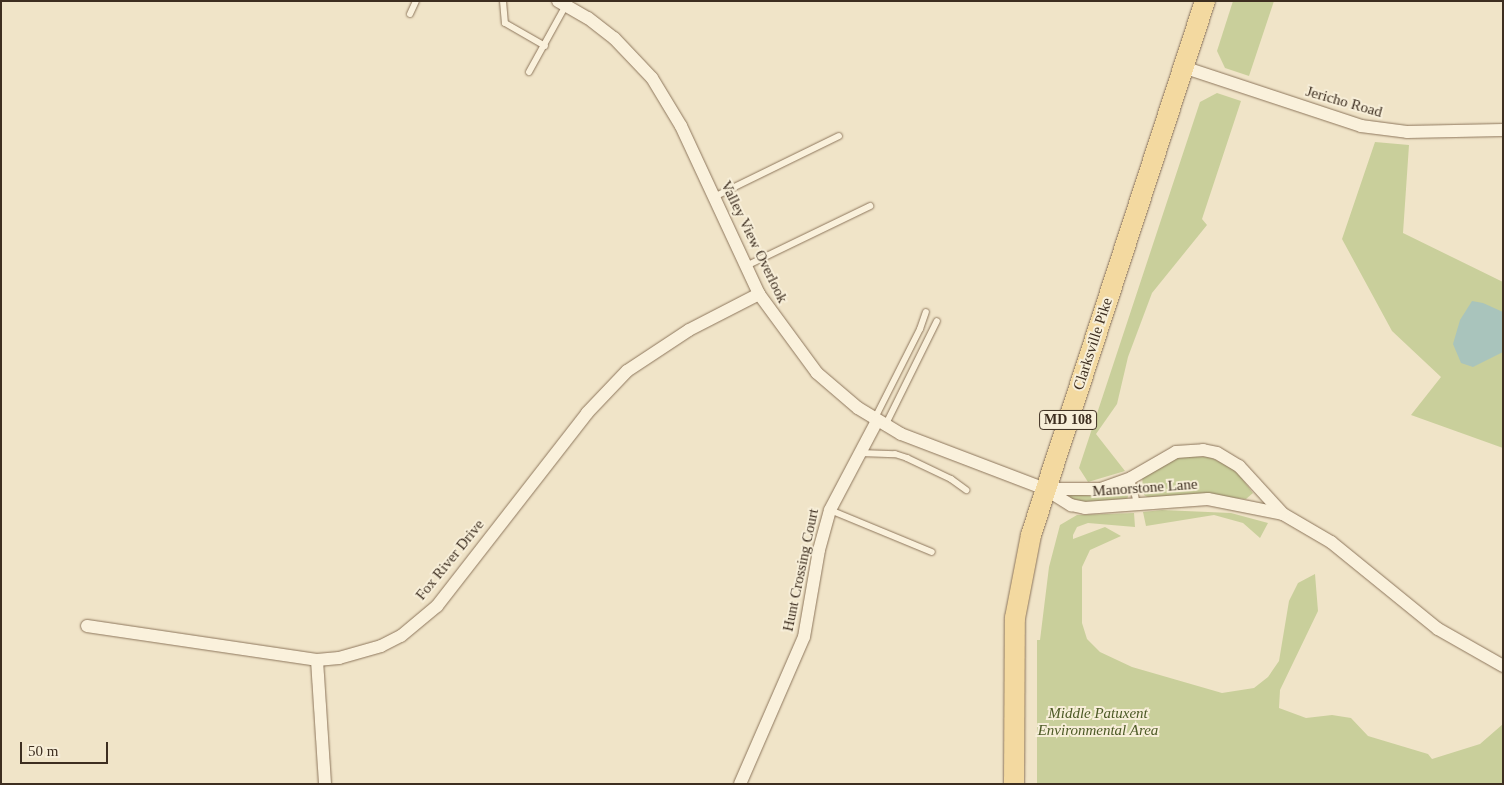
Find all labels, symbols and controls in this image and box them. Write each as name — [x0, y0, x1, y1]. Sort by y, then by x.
street label: Jericho Road — [1304, 82, 1384, 122]
street label: Valley View Overlook — [717, 178, 791, 306]
street label: Clarksville Pike — [1070, 295, 1116, 393]
road number: MD 108 — [1038, 408, 1098, 432]
street label: Manorstone Lane — [1092, 475, 1198, 501]
street label: Hunt Crossing Court — [779, 507, 823, 633]
street label: Fox River Drive — [412, 516, 488, 604]
park label: Middle Patuxent Environmental Area — [1038, 704, 1158, 739]
scale bar — [22, 732, 110, 764]
text: 50 m — [28, 743, 58, 759]

